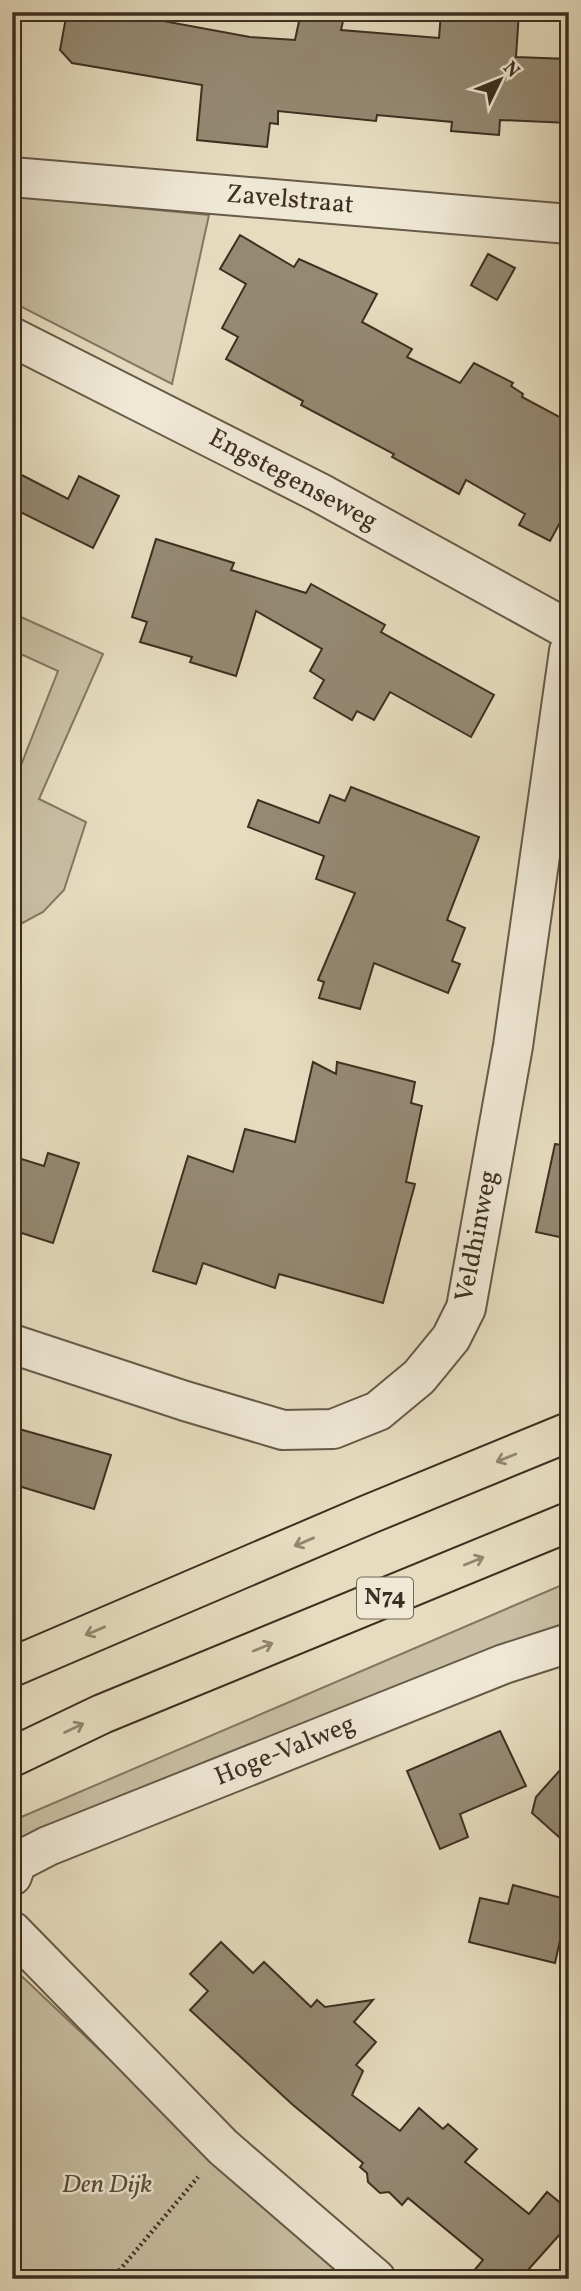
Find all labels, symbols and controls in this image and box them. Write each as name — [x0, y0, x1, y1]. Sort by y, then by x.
north arrow — [466, 46, 536, 116]
text: N — [497, 56, 525, 84]
street label: Zavelstraat — [225, 176, 355, 224]
street label: Engstegenseweg — [202, 420, 384, 540]
street label: Veldhinweg — [447, 1167, 507, 1305]
one-way arrow — [495, 1452, 517, 1465]
one-way arrow — [294, 1536, 315, 1549]
one-way arrow — [462, 1553, 484, 1566]
road number: N74 — [357, 1578, 413, 1618]
one-way arrow — [85, 1625, 106, 1638]
one-way arrow — [252, 1640, 274, 1653]
street label: Hoge-Valweg — [209, 1706, 361, 1796]
one-way arrow — [63, 1720, 84, 1734]
park label: Den Dijk — [62, 2167, 152, 2203]

